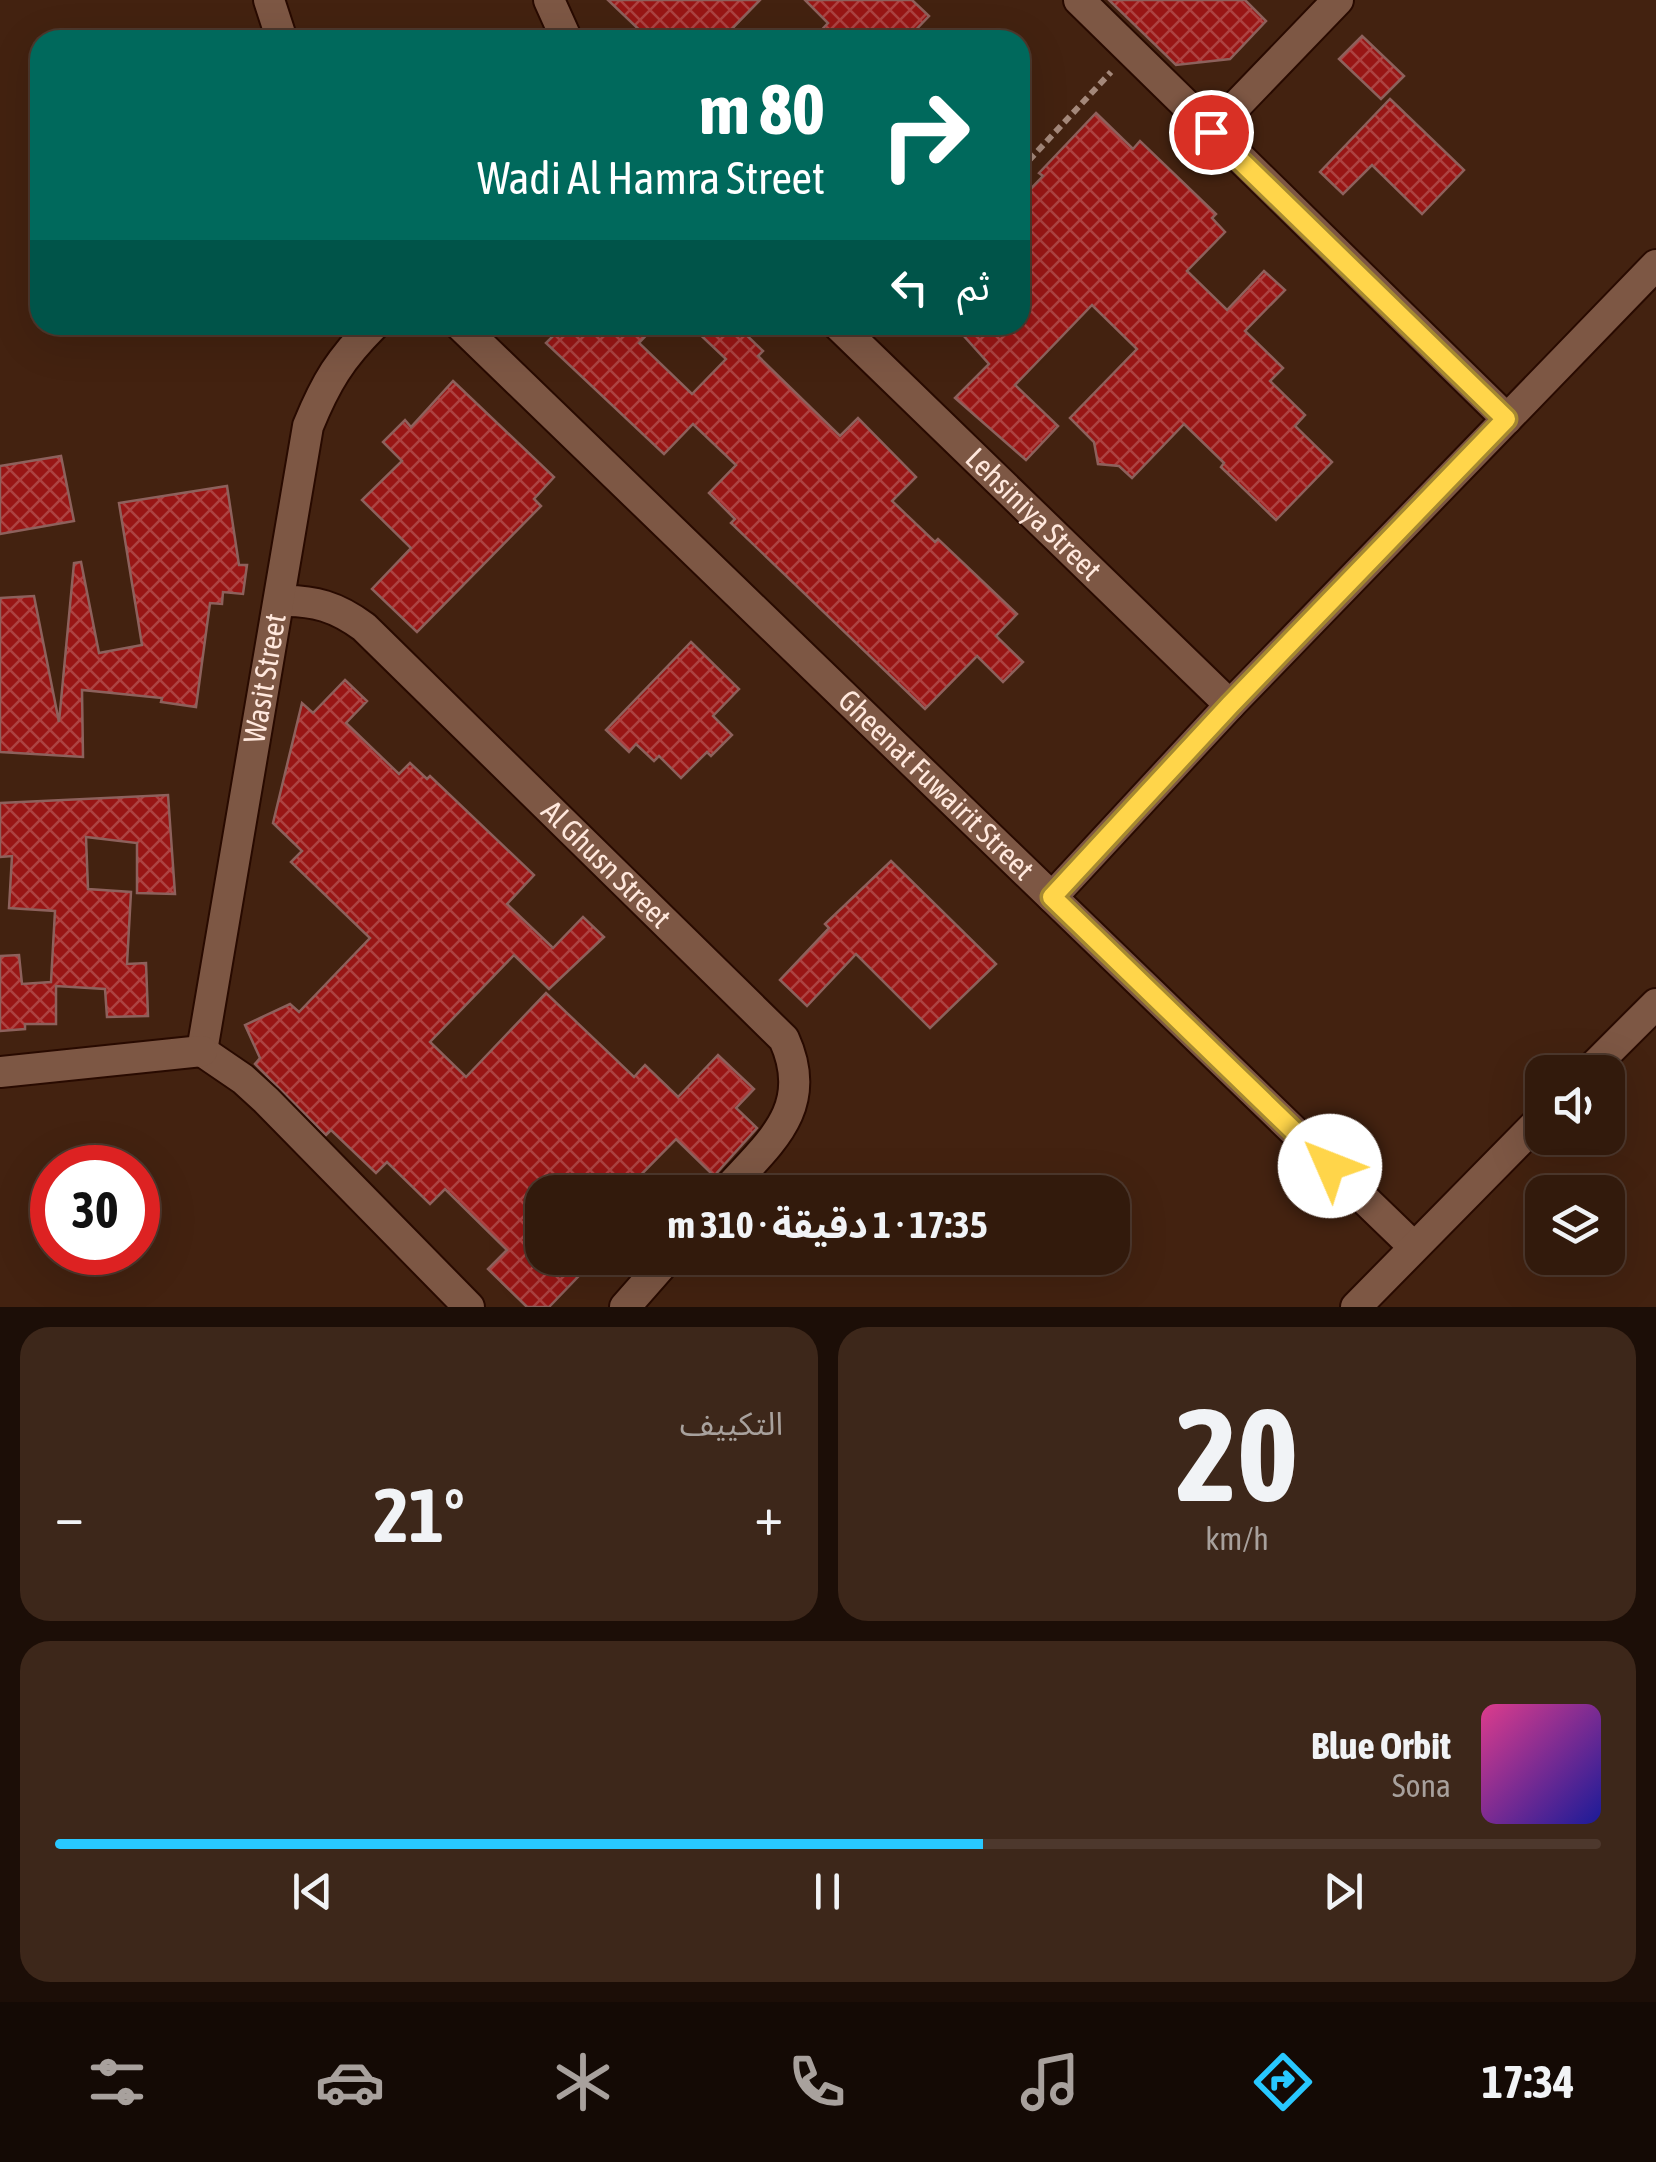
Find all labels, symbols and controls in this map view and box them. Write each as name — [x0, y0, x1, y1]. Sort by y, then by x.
text: 80 m — [699, 69, 825, 149]
icon: right — [860, 70, 990, 200]
pin — [1169, 90, 1254, 175]
icon: arrive — [1184, 105, 1239, 160]
text: Wadi Al Hamra Street — [477, 152, 825, 204]
icon: left — [882, 260, 937, 315]
text: ثم — [957, 265, 990, 308]
street label: Lehsiniya Street — [959, 441, 1109, 587]
street label: Wasit Street — [237, 611, 292, 746]
street label: Gheenat Fuwairit Street — [832, 682, 1041, 886]
street label: Al Ghusn Street — [535, 793, 678, 934]
map controls — [1525, 1055, 1625, 1275]
button: sound — [1525, 1055, 1625, 1155]
position arrow — [1278, 1114, 1382, 1218]
speed limit sign: 30 — [30, 1145, 160, 1275]
button: layers — [1525, 1175, 1625, 1275]
text: 17:35 · 1 دقيقة · 310 m — [667, 1203, 988, 1246]
text: 20 — [1176, 1380, 1298, 1529]
text: التكييف — [680, 1405, 783, 1442]
text: 21° — [373, 1472, 465, 1558]
text: − — [55, 1484, 84, 1547]
text: + — [754, 1484, 783, 1547]
text: km/h — [1205, 1520, 1269, 1557]
text: Blue Orbit — [1311, 1724, 1451, 1767]
text: Sona — [1392, 1767, 1451, 1804]
icon: previous — [285, 1864, 340, 1919]
icon: pause — [800, 1864, 855, 1919]
icon: next — [1316, 1864, 1371, 1919]
icon: filters — [82, 2047, 152, 2117]
icon: car — [315, 2047, 385, 2117]
icon: climate — [548, 2047, 618, 2117]
icon: phone — [782, 2047, 852, 2117]
icon: music — [1015, 2047, 1085, 2117]
icon: directions — [1248, 2047, 1318, 2117]
text: 17:34 — [1482, 2056, 1574, 2108]

